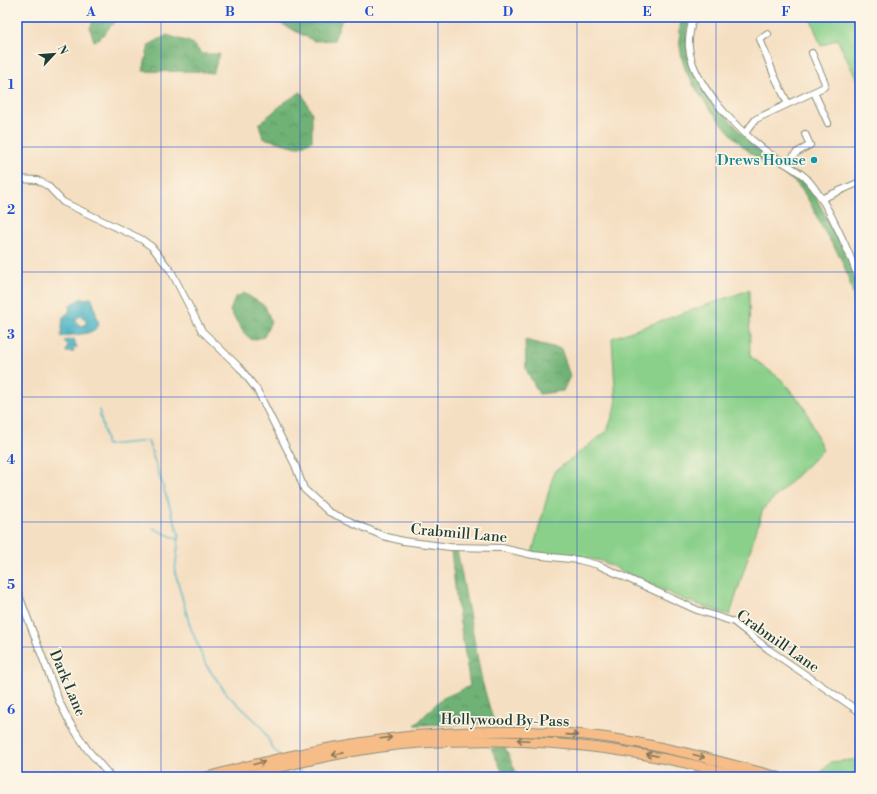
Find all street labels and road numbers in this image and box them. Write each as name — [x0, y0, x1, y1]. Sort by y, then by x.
street label: Crabmill Lane — [410, 520, 508, 547]
street label: Crabmill Lane — [733, 606, 823, 677]
street label: Dark Lane — [45, 647, 90, 719]
street label: Hollywood By-Pass — [440, 710, 569, 731]

